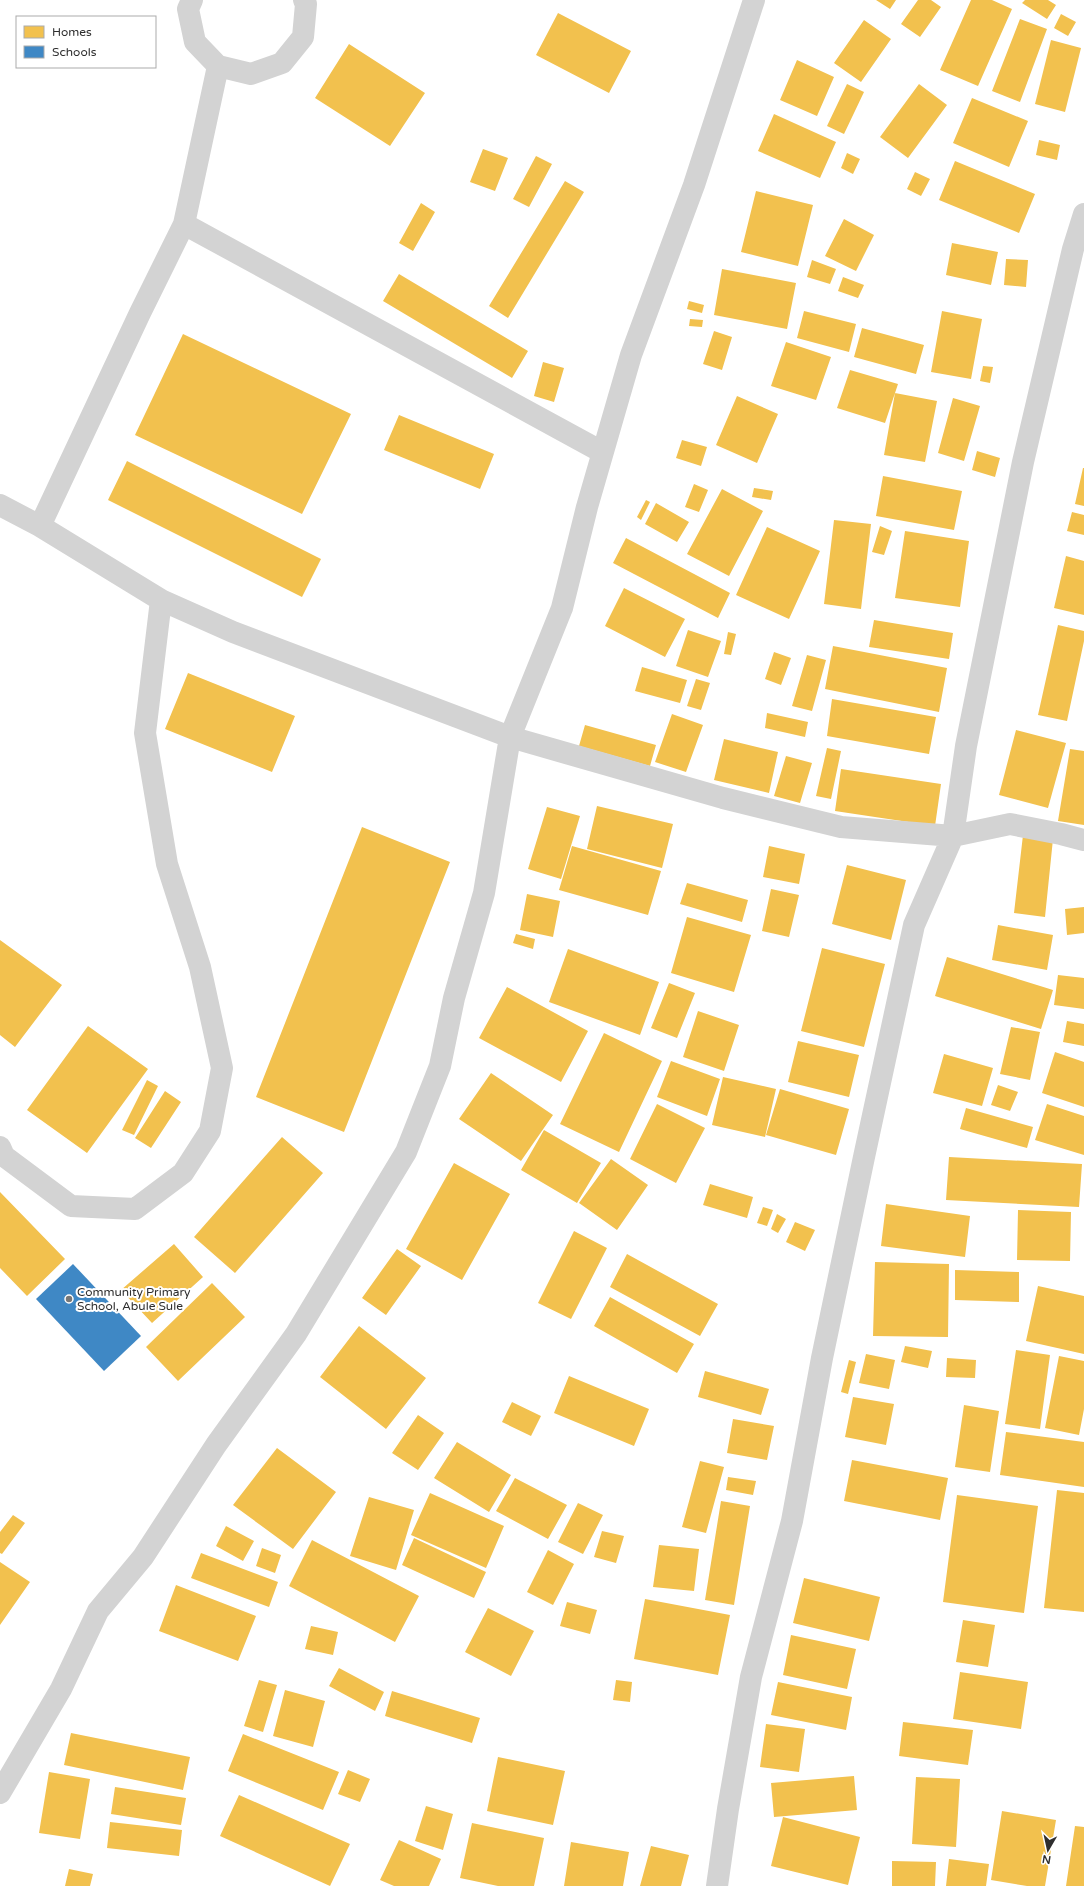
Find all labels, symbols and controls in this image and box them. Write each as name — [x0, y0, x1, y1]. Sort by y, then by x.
legend — [16, 16, 156, 68]
text: Homes — [52, 25, 92, 39]
text: Schools — [52, 45, 97, 59]
place label: Community Primary School, Abule Sule — [77, 1285, 191, 1313]
marker: Community Primary School, Abule Sule — [64, 1294, 74, 1304]
north arrow — [1028, 1830, 1068, 1870]
text: N — [1041, 1852, 1052, 1866]

